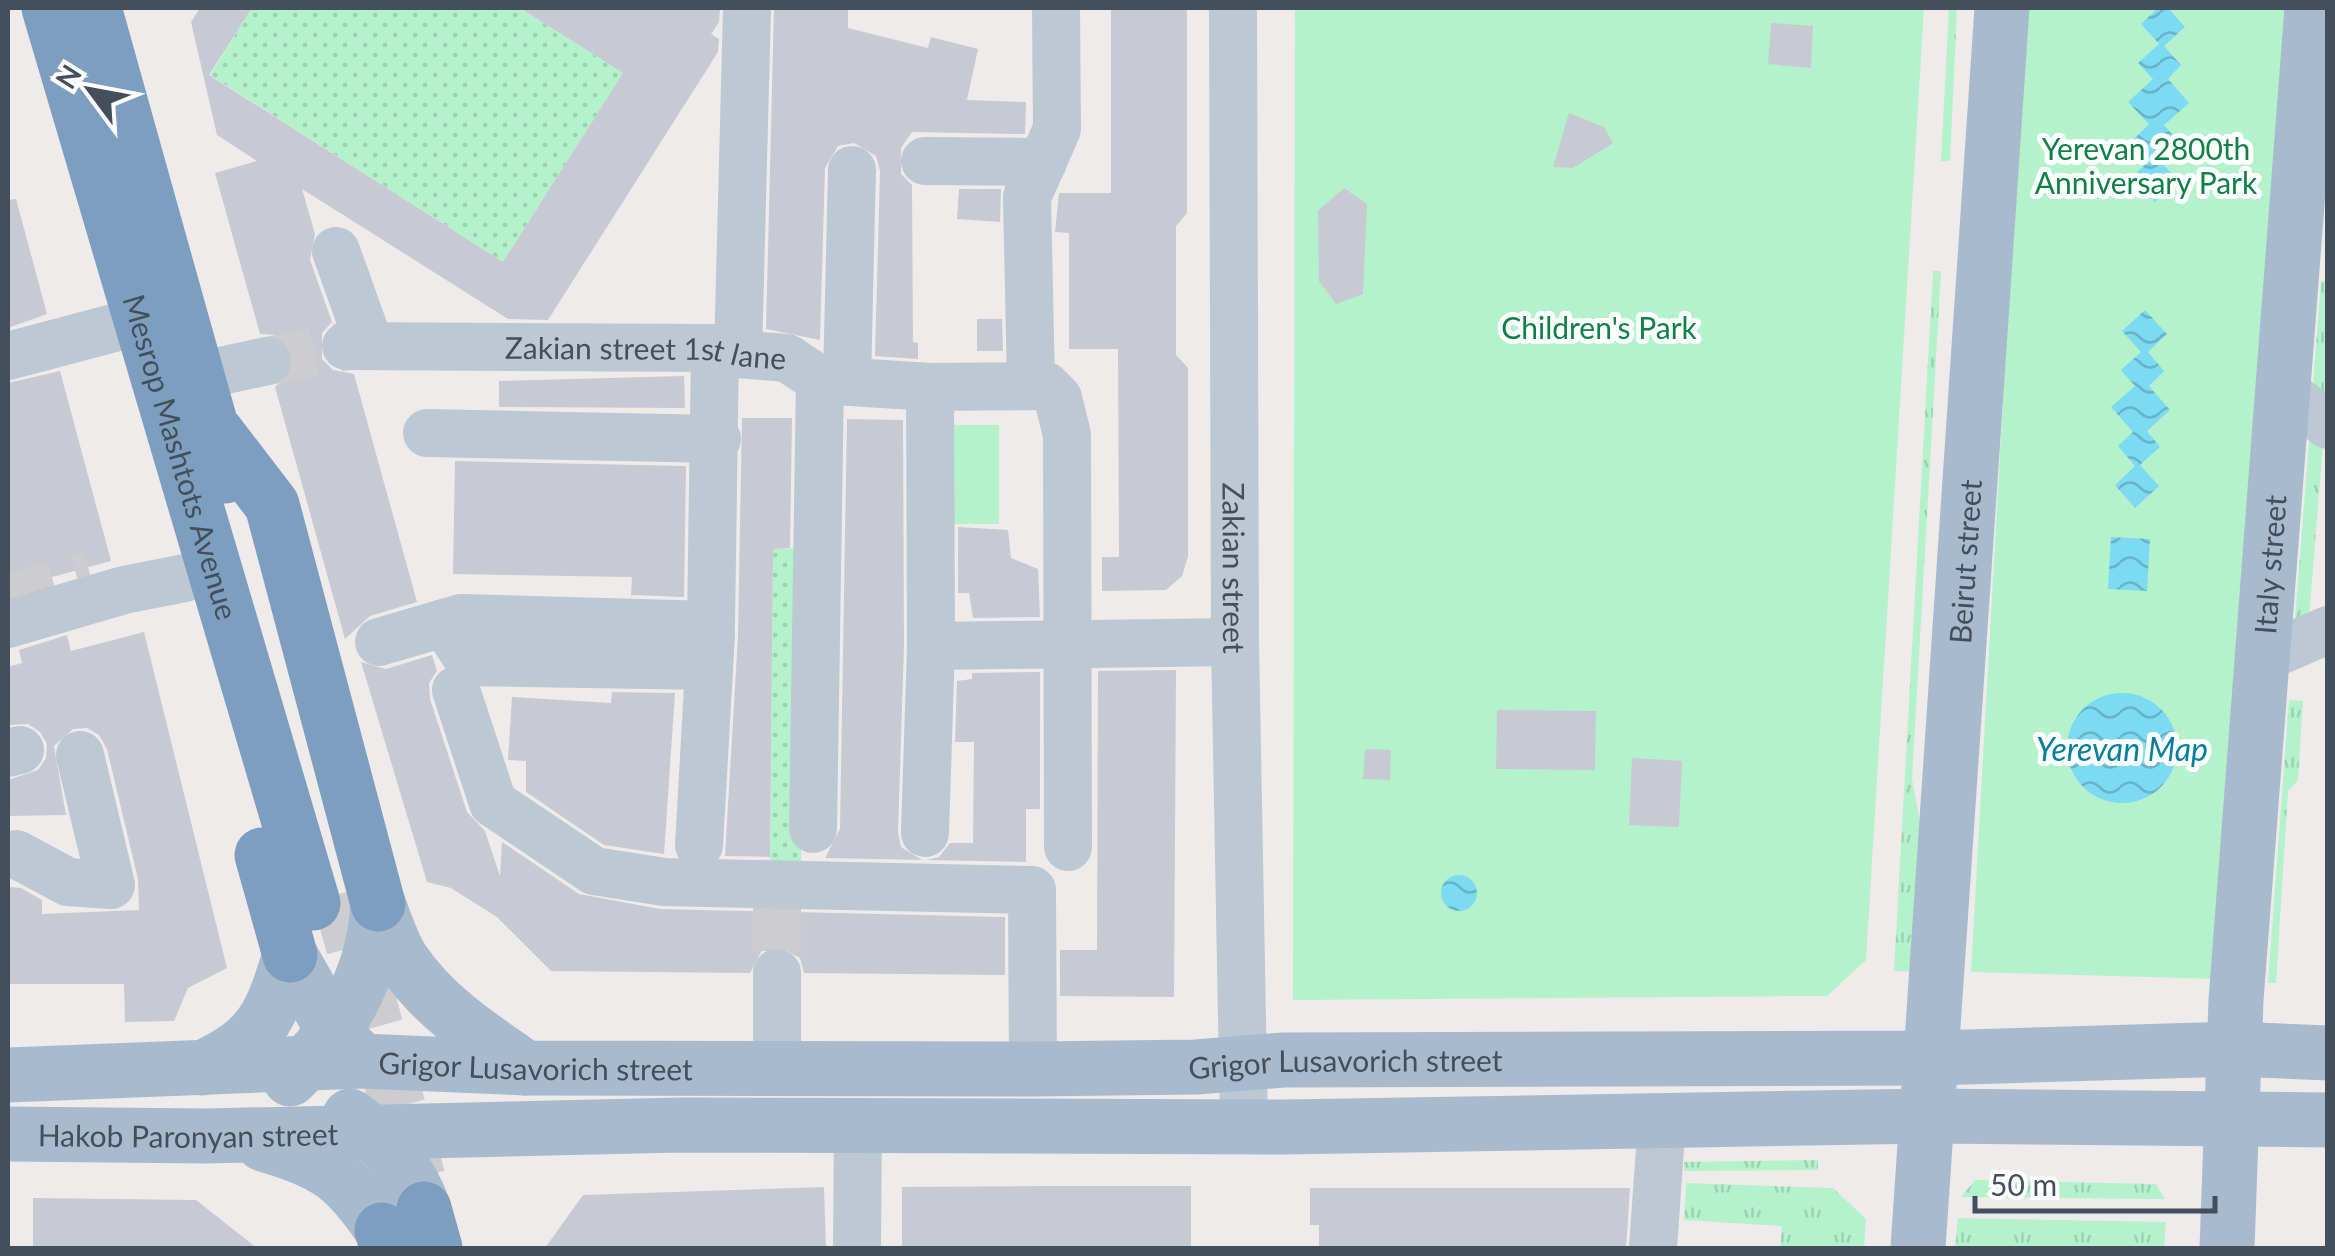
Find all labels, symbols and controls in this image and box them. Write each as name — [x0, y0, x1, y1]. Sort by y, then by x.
north arrow — [40, 40, 140, 140]
text: N — [48, 58, 88, 94]
park label: Yerevan 2800th Anniversary Park — [2035, 130, 2258, 200]
street label: Mesrop Mashtots Avenue — [116, 290, 246, 624]
park label: Children's Park — [1501, 309, 1698, 345]
street label: Zakian street 1st lane — [505, 329, 788, 376]
street label: Beirut street — [1941, 478, 1988, 645]
street label: Zakian street — [1216, 482, 1253, 654]
street label: Italy street — [2246, 493, 2293, 635]
water label: Yerevan Map — [2036, 729, 2208, 768]
street label: Grigor Lusavorich street — [1187, 1041, 1503, 1086]
street label: Grigor Lusavorich street — [378, 1044, 693, 1086]
street label: Hakob Paronyan street — [38, 1115, 339, 1154]
scale bar — [1975, 1151, 2215, 1213]
text: 50 m — [1990, 1166, 2057, 1202]

